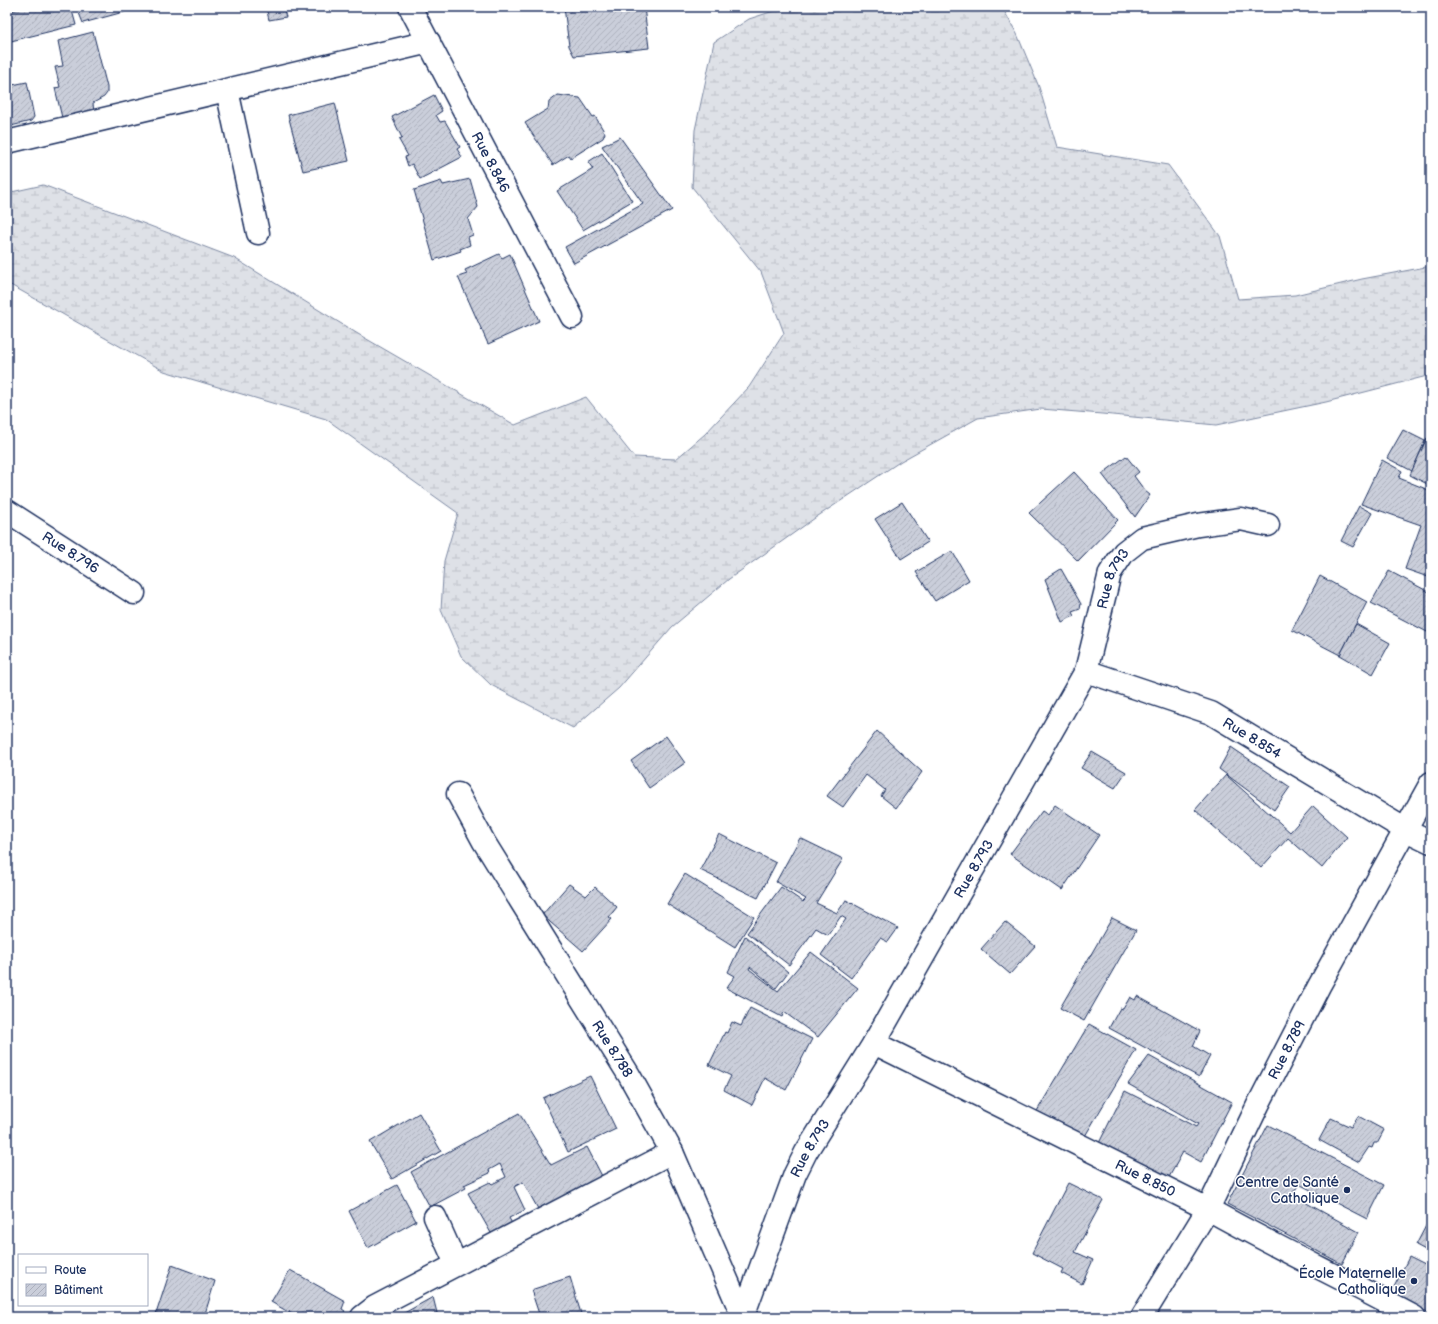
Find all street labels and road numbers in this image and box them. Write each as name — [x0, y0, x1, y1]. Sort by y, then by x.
street label: Rue 8.846 — [468, 129, 514, 196]
street label: Rue 8.796 — [39, 528, 103, 577]
street label: Rue 8.793 — [1093, 545, 1133, 611]
street label: Rue 8.854 — [1220, 714, 1285, 762]
street label: Rue 8.793 — [950, 836, 997, 901]
street label: Rue 8.788 — [588, 1017, 637, 1080]
street label: Rue 8.789 — [1264, 1017, 1308, 1082]
street label: Rue 8.793 — [786, 1116, 833, 1180]
street label: Rue 8.850 — [1112, 1156, 1178, 1200]

